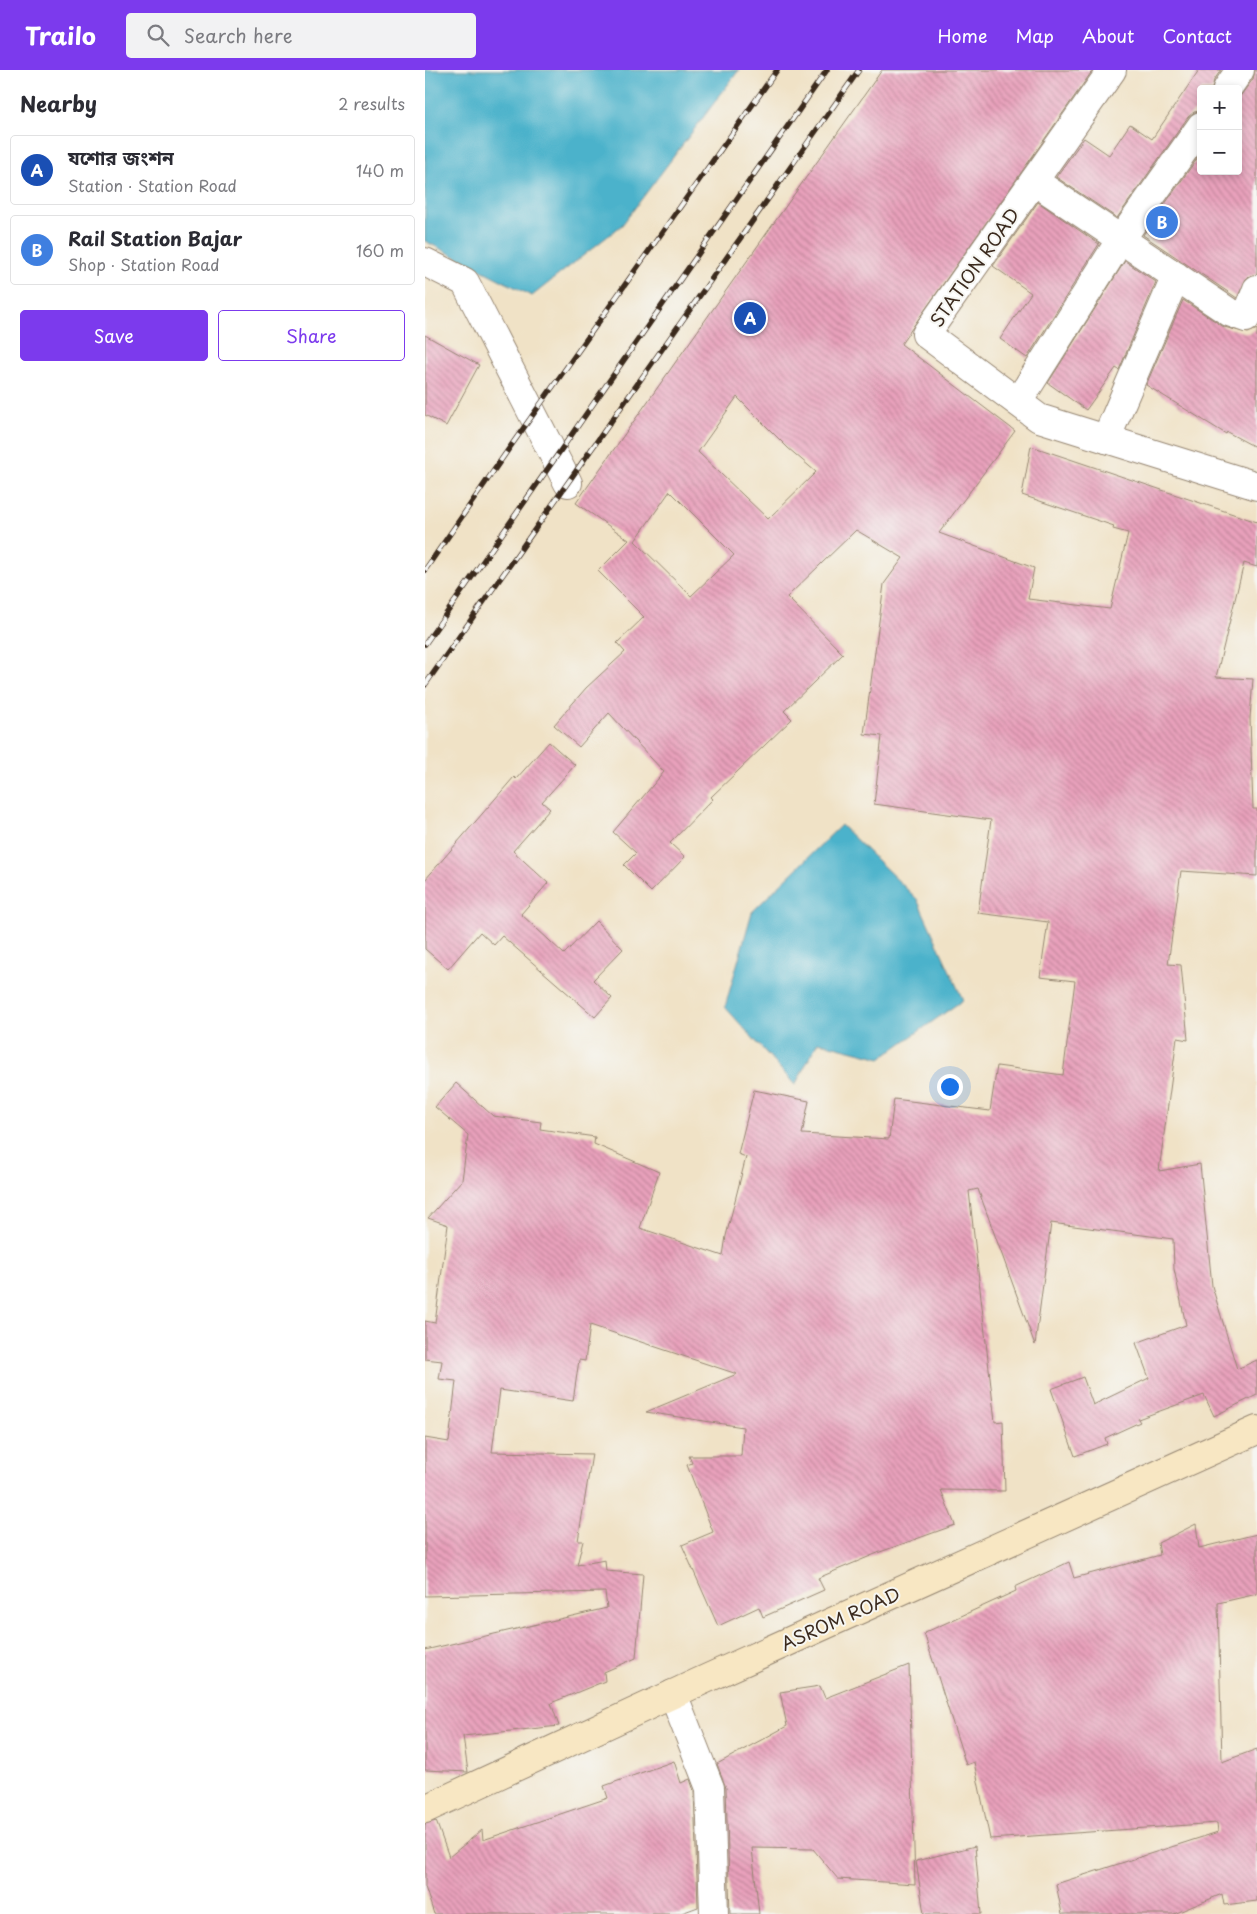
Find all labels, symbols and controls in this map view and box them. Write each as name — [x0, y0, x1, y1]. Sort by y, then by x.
search box — [126, 13, 476, 58]
text: Trailo — [25, 17, 96, 53]
icon: search — [144, 21, 172, 49]
text: Search here — [184, 21, 292, 49]
text: Home — [937, 22, 987, 49]
text: Map — [1015, 22, 1054, 49]
text: About — [1082, 22, 1134, 49]
text: Contact — [1162, 22, 1232, 49]
map controls — [1197, 85, 1242, 175]
button: + — [1197, 85, 1242, 130]
text: Nearby — [20, 87, 97, 119]
text: 2 results — [338, 91, 405, 115]
button: − — [1197, 130, 1242, 175]
text: যশোর জংশন — [68, 143, 174, 171]
text: A — [31, 158, 43, 182]
text: 140 m — [356, 158, 404, 182]
text: Station · Station Road — [68, 173, 237, 197]
street label: STATION ROAD — [923, 202, 1025, 332]
pin: B — [1146, 203, 1178, 241]
text: Rail Station Bajar — [68, 224, 242, 252]
text: B — [32, 238, 42, 262]
text: 160 m — [356, 238, 404, 262]
text: Shop · Station Road — [68, 252, 220, 276]
pin: A — [734, 299, 766, 337]
button: Save — [20, 310, 208, 361]
button: Share — [218, 310, 405, 361]
your location — [937, 1074, 963, 1100]
street label: ASROM ROAD — [776, 1580, 904, 1656]

